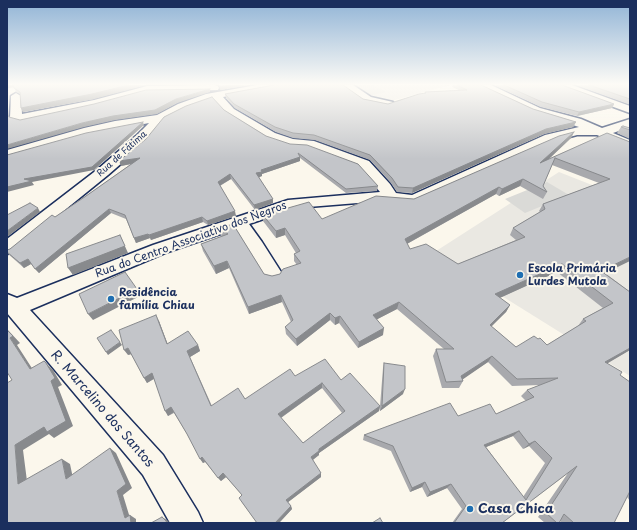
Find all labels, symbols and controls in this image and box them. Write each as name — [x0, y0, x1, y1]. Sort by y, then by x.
street label: Rua de Fátima — [95, 129, 149, 179]
street label: Rua do Centro Associativo dos Negros — [93, 199, 289, 281]
place label: Escola Primária Lurdes Mutola — [528, 262, 617, 288]
marker: Escola Primária Lurdes Mutola — [515, 270, 525, 280]
place label: Residência família Chiau — [119, 286, 195, 312]
marker: Residência família Chiau — [106, 294, 116, 304]
street label: R. Marcelino dos Santos — [47, 348, 157, 470]
place label: Casa Chica — [478, 501, 554, 517]
marker: Casa Chica — [465, 504, 475, 514]

